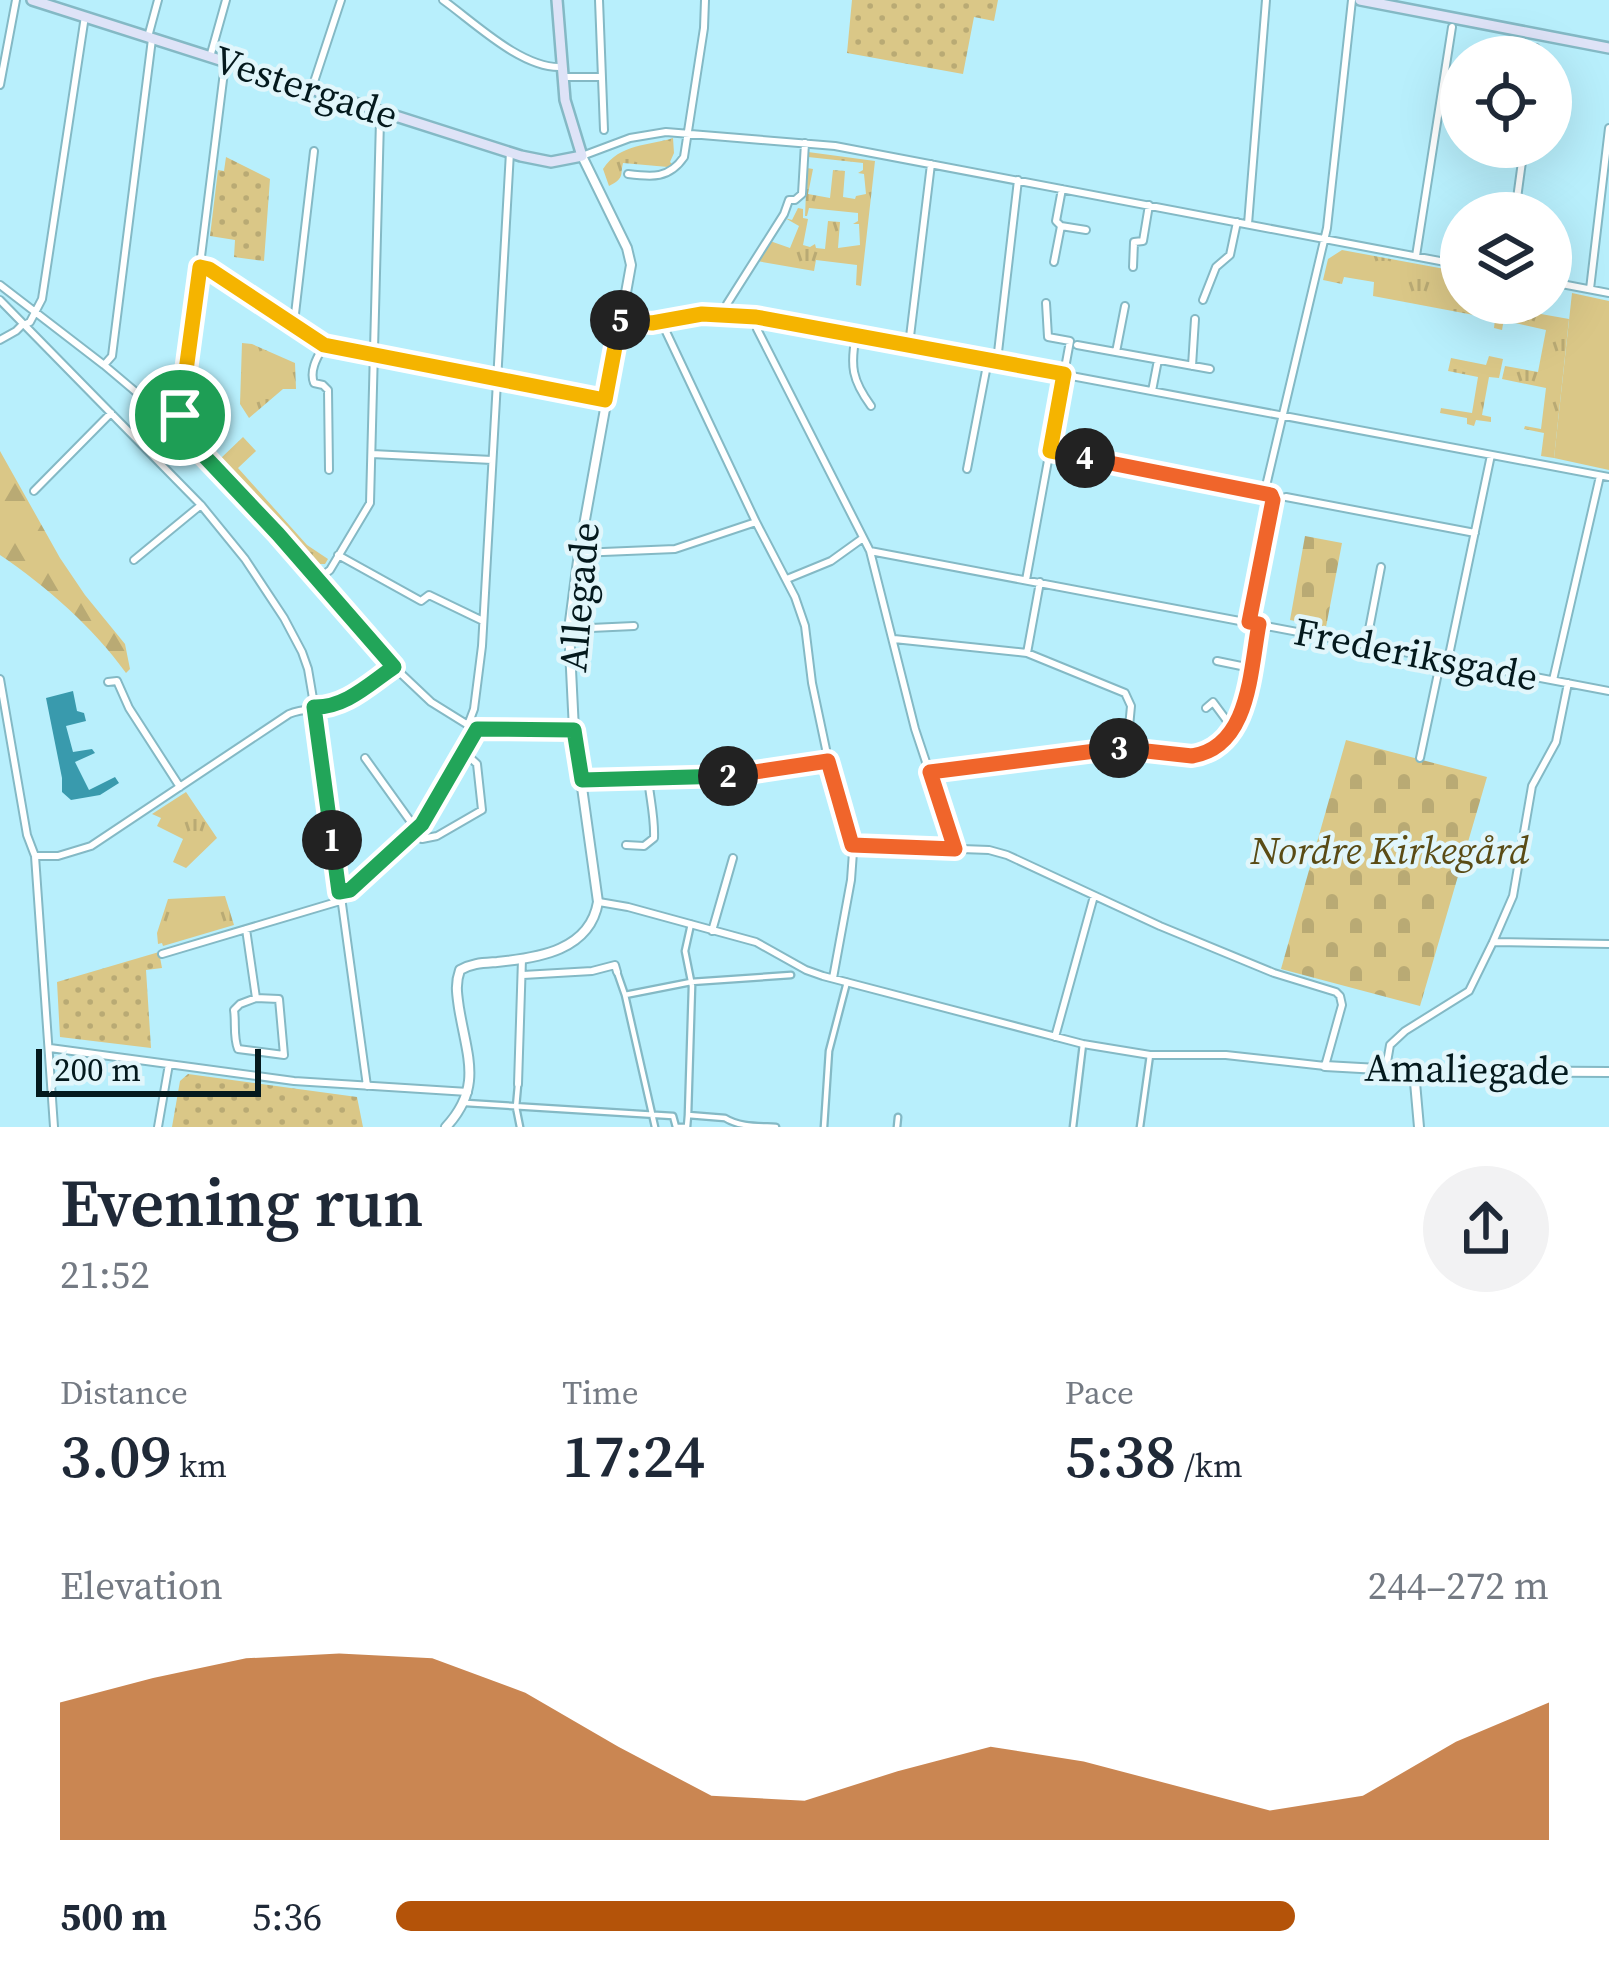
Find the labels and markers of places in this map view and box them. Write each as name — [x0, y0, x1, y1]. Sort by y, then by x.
pin: 5 — [590, 290, 650, 350]
pin — [129, 364, 231, 466]
pin: 4 — [1055, 428, 1115, 488]
pin: 3 — [1089, 718, 1149, 778]
pin: 2 — [698, 746, 758, 806]
pin: 1 — [302, 810, 362, 870]

